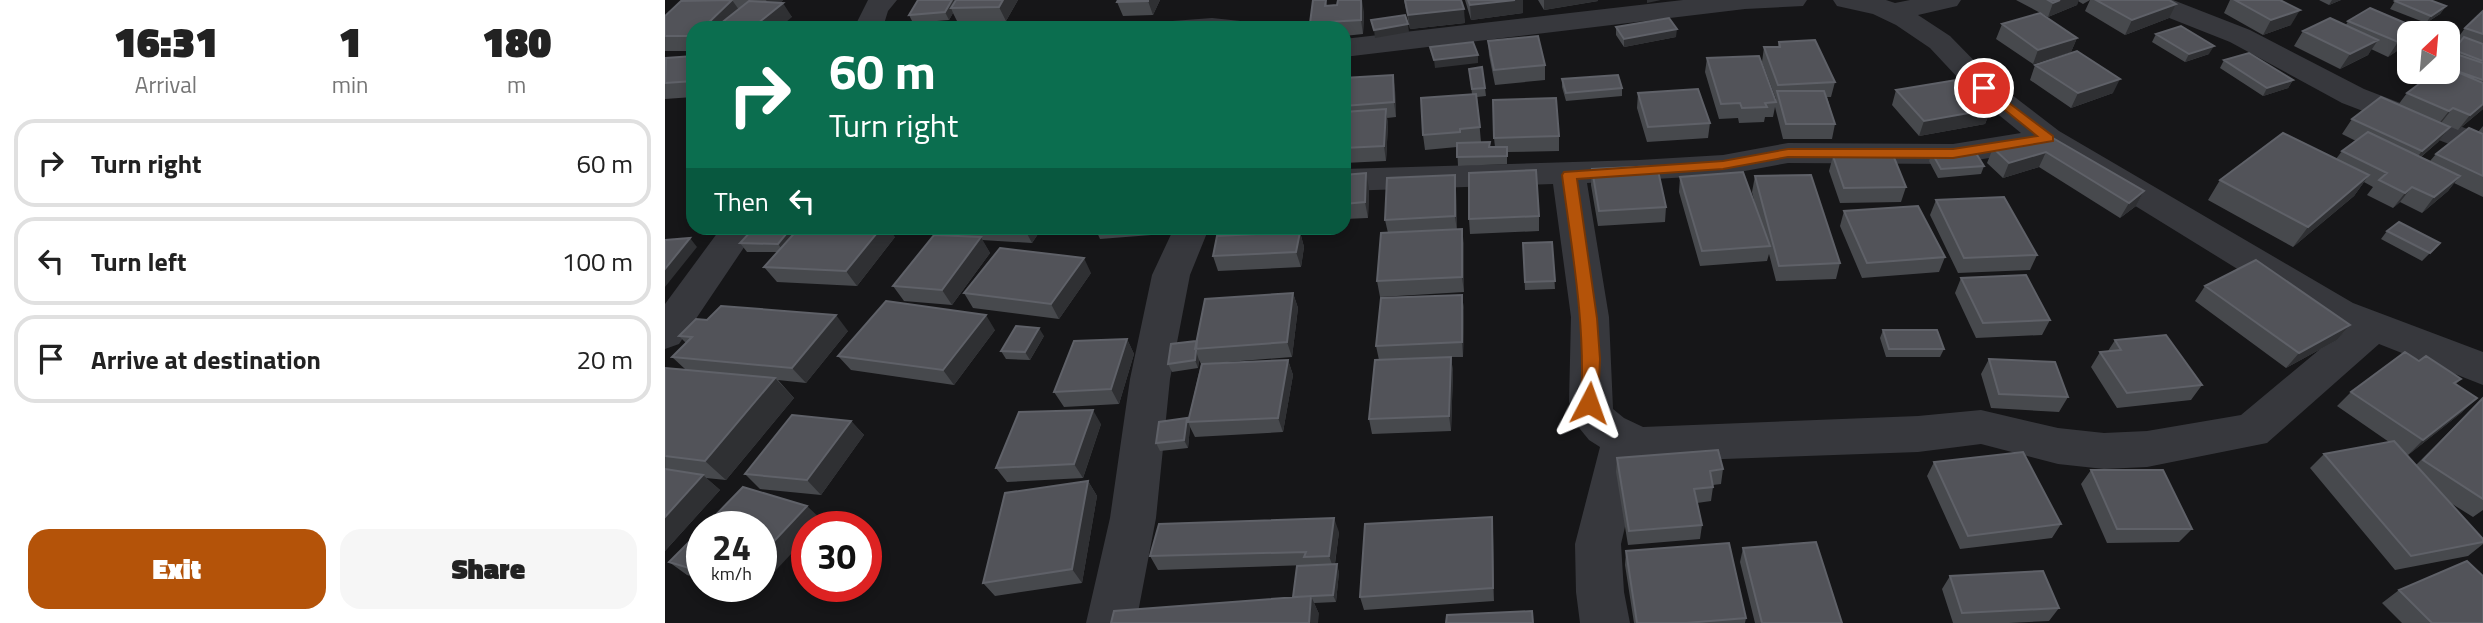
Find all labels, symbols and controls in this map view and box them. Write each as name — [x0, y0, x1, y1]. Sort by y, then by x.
text: 16:31 — [114, 9, 218, 73]
text: 1 — [339, 9, 362, 73]
text: 180 — [482, 9, 551, 73]
north arrow — [2397, 21, 2461, 84]
map controls — [2397, 21, 2460, 84]
text: 60 m — [829, 33, 936, 108]
icon: right — [714, 49, 805, 140]
pin — [1954, 58, 2014, 118]
text: Arrival — [135, 67, 197, 102]
text: min — [332, 67, 368, 102]
text: m — [507, 67, 526, 102]
icon: arrive — [1965, 69, 2003, 107]
text: Turn right — [829, 101, 958, 149]
icon: right — [32, 144, 70, 182]
text: Turn right — [91, 144, 202, 183]
text: 60 m — [576, 144, 633, 183]
text: Then — [714, 182, 769, 221]
icon: left — [783, 182, 821, 220]
icon: left — [32, 242, 70, 280]
text: Turn left — [91, 242, 186, 281]
text: 100 m — [562, 242, 633, 281]
icon: arrive — [32, 340, 70, 378]
text: Arrive at destination — [91, 340, 321, 379]
text: 20 m — [576, 340, 633, 379]
position arrow — [1552, 366, 1626, 440]
speed limit sign: 30 — [791, 511, 882, 602]
text: 24 — [712, 520, 751, 574]
button: Exit — [28, 529, 326, 609]
button: Share — [340, 529, 637, 609]
text: km/h — [711, 560, 752, 587]

